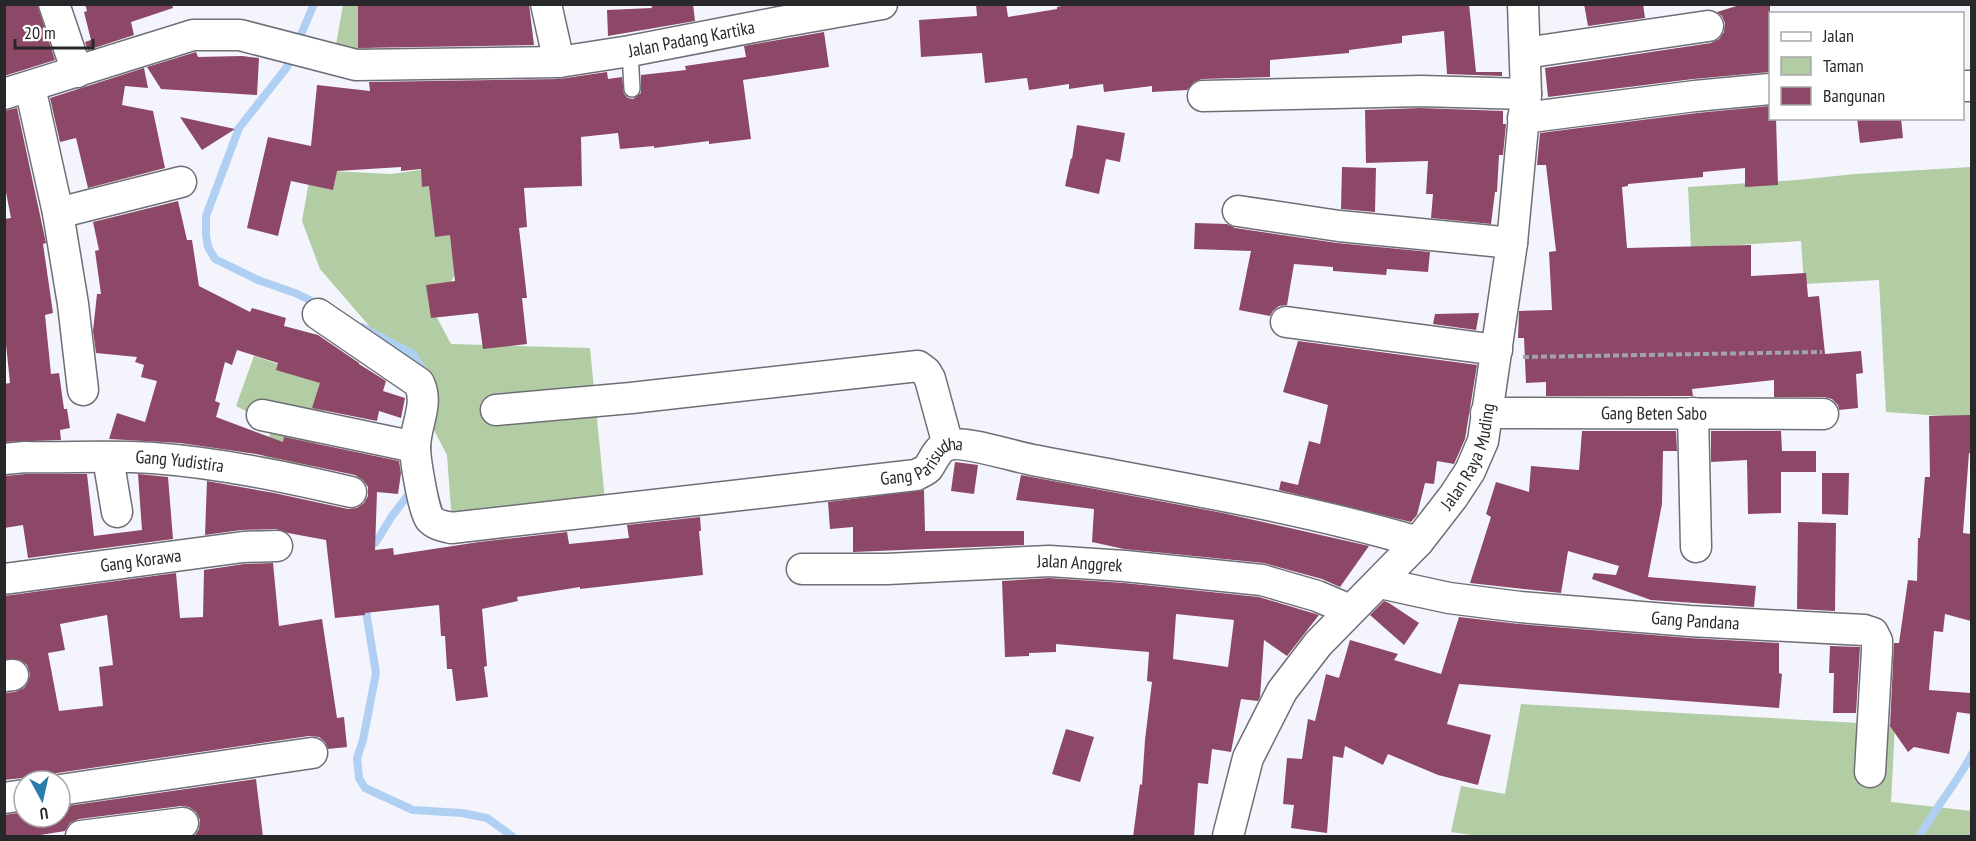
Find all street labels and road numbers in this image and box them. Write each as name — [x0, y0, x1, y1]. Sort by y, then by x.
street label: Jalan Padang Kartika — [625, 15, 757, 62]
street label: Gang Beten Sabo — [1601, 401, 1707, 425]
street label: Jalan Raya Muding — [1435, 402, 1499, 515]
street label: Gang Parisudha — [879, 432, 964, 490]
street label: Gang Yudistira — [135, 445, 226, 477]
street label: Gang Korawa — [99, 543, 183, 577]
street label: Jalan Anggrek — [1035, 549, 1123, 577]
street label: Gang Pandana — [1650, 606, 1740, 635]

